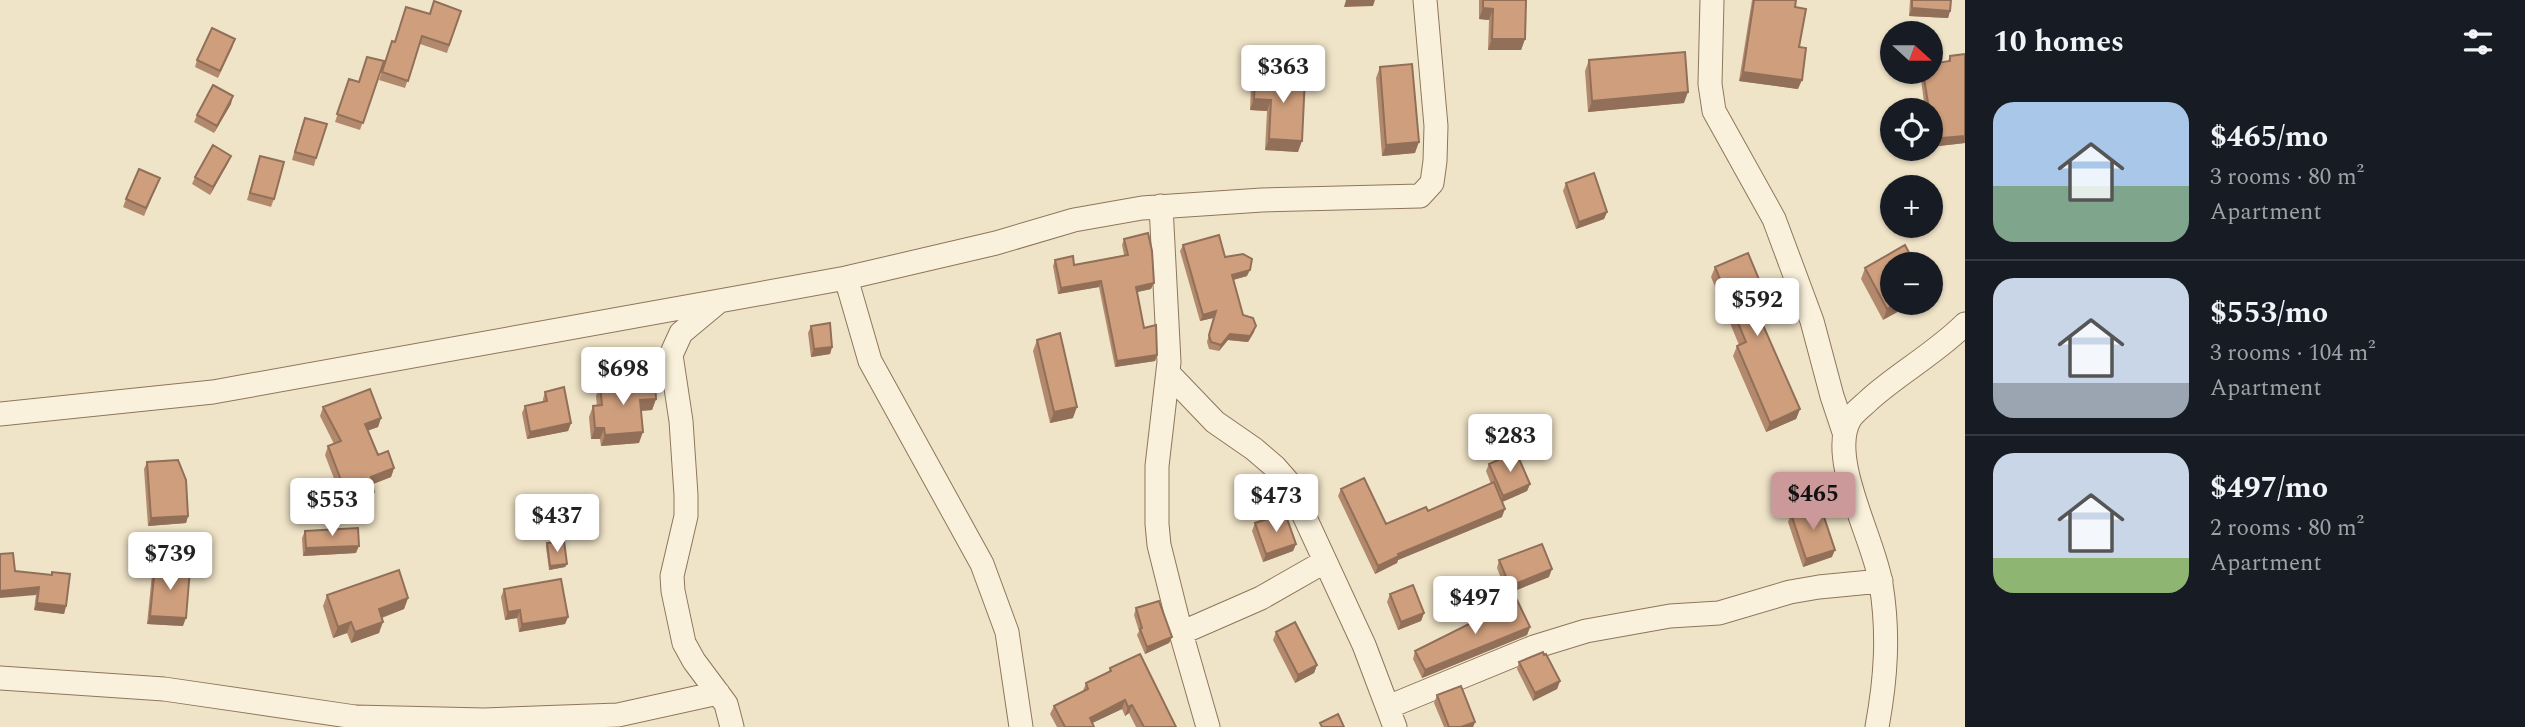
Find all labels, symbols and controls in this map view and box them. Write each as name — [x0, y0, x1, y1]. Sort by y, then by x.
text: 10 homes — [1993, 19, 2124, 65]
north arrow — [1880, 21, 1942, 84]
map controls — [1880, 21, 1943, 315]
icon: filters — [2459, 23, 2497, 61]
pin: $363 — [1242, 46, 1324, 105]
text: $363 — [1257, 50, 1309, 85]
button: locate — [1880, 98, 1943, 161]
text: $465/mo — [2210, 114, 2328, 160]
icon: home — [2049, 130, 2133, 214]
text: 3 rooms · 80 m² — [2210, 160, 2364, 195]
button: + — [1880, 175, 1943, 238]
text: Apartment — [2210, 195, 2322, 230]
button: − — [1880, 252, 1943, 315]
pin: $592 — [1716, 278, 1798, 338]
text: $592 — [1731, 283, 1783, 318]
text: $553/mo — [2210, 290, 2328, 336]
icon: home — [2049, 306, 2133, 390]
text: 3 rooms · 104 m² — [2210, 336, 2376, 371]
pin: $698 — [582, 348, 664, 407]
text: $698 — [597, 352, 649, 387]
text: Apartment — [2210, 371, 2322, 406]
pin: $283 — [1469, 414, 1551, 474]
text: $283 — [1484, 419, 1536, 454]
text: $497/mo — [2210, 465, 2328, 511]
pin: $465 — [1772, 472, 1854, 532]
pin: $473 — [1235, 475, 1317, 534]
text: $465 — [1787, 477, 1839, 512]
pin: $553 — [291, 478, 373, 538]
text: $473 — [1250, 479, 1302, 514]
icon: home — [2049, 481, 2133, 565]
text: $553 — [306, 483, 358, 518]
pin: $437 — [516, 494, 598, 554]
text: $437 — [531, 499, 583, 534]
text: 2 rooms · 80 m² — [2210, 511, 2364, 546]
pin: $739 — [129, 532, 211, 592]
text: $739 — [144, 537, 196, 572]
text: Apartment — [2210, 546, 2322, 581]
pin: $497 — [1434, 576, 1516, 636]
text: $497 — [1449, 581, 1501, 616]

